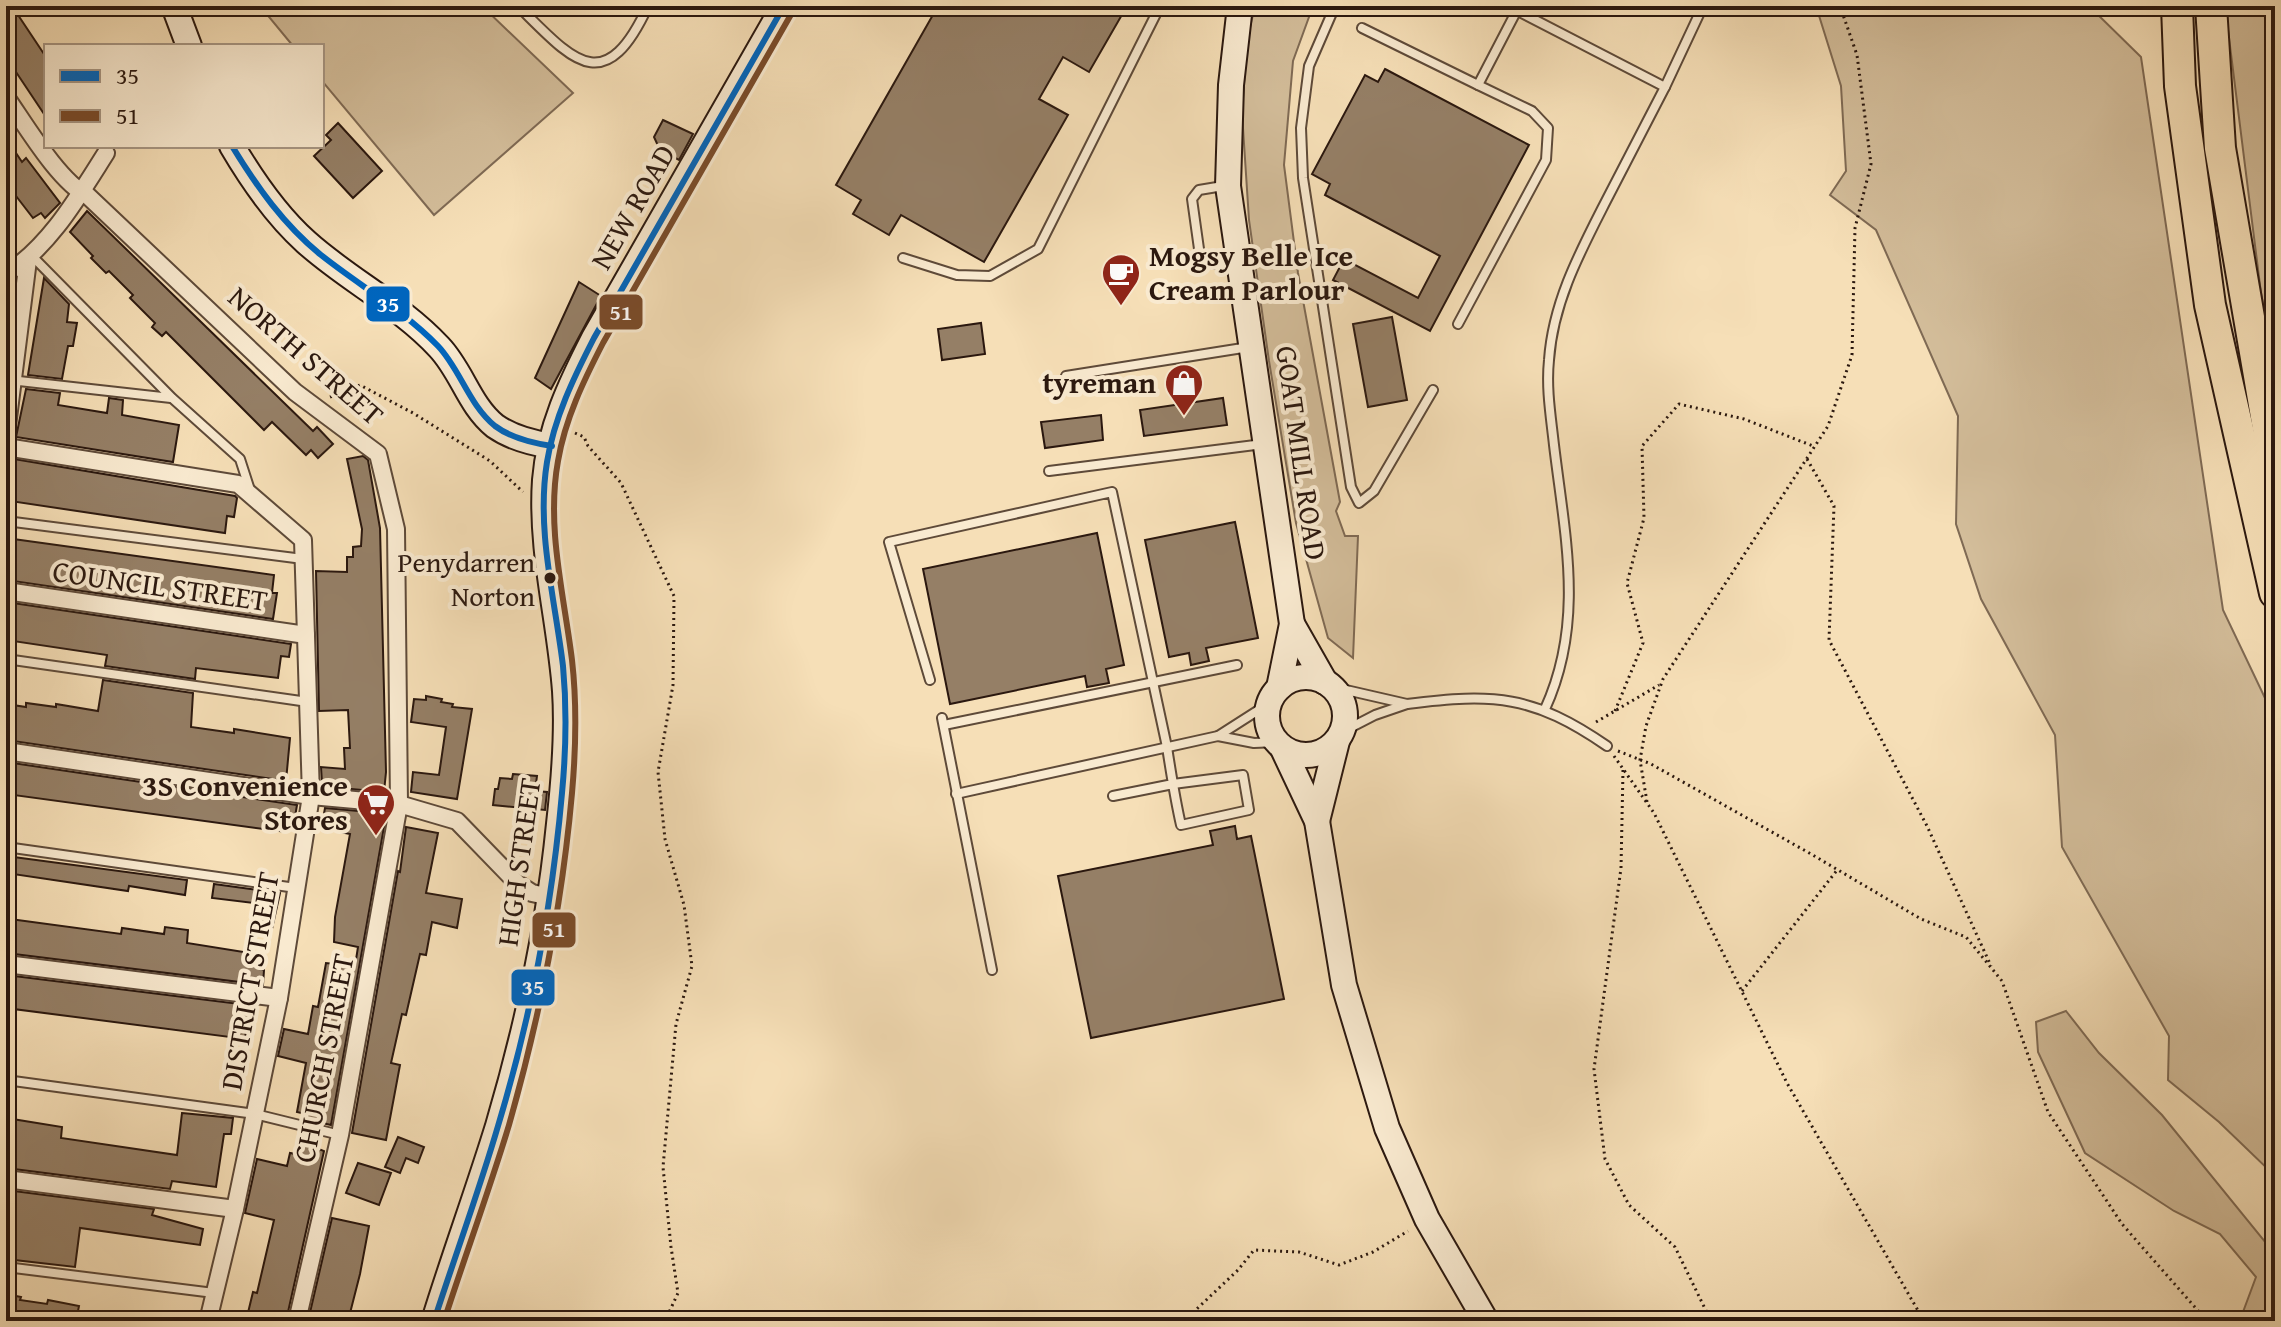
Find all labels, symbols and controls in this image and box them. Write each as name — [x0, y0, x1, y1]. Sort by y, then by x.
legend — [44, 44, 324, 148]
text: 35 — [116, 58, 139, 93]
text: 51 — [116, 98, 139, 133]
street label: NEW ROAD — [579, 136, 686, 277]
place label: Mogsy Belle Ice Cream Parlour — [1149, 233, 1353, 311]
cafe icon: Mogsy Belle Ice Cream Parlour — [1100, 252, 1142, 307]
street label: NORTH STREET — [219, 275, 394, 436]
line badge: 35 — [365, 285, 411, 323]
text: 35 — [377, 288, 399, 320]
line badge: 51 — [598, 293, 644, 331]
text: 51 — [610, 296, 632, 328]
street label: GOAT MILL ROAD — [1265, 343, 1339, 563]
place label: tyreman — [1042, 360, 1156, 404]
shop icon: tyreman — [1163, 362, 1205, 417]
place label: Penydarren Norton — [397, 541, 535, 616]
street label: COUNCIL STREET — [50, 548, 271, 622]
marker: Penydarren Norton — [542, 570, 558, 586]
place label: 3S Convenience Stores — [142, 763, 348, 841]
street label: HIGH STREET — [484, 775, 552, 949]
supermarket icon: 3S Convenience Stores — [355, 782, 397, 837]
street label: DISTRICT STREET — [208, 868, 290, 1093]
line badge: 51 — [531, 911, 577, 949]
text: 51 — [543, 913, 565, 945]
street label: CHURCH STREET — [281, 949, 365, 1166]
line badge: 35 — [510, 968, 556, 1007]
text: 35 — [522, 971, 544, 1003]

